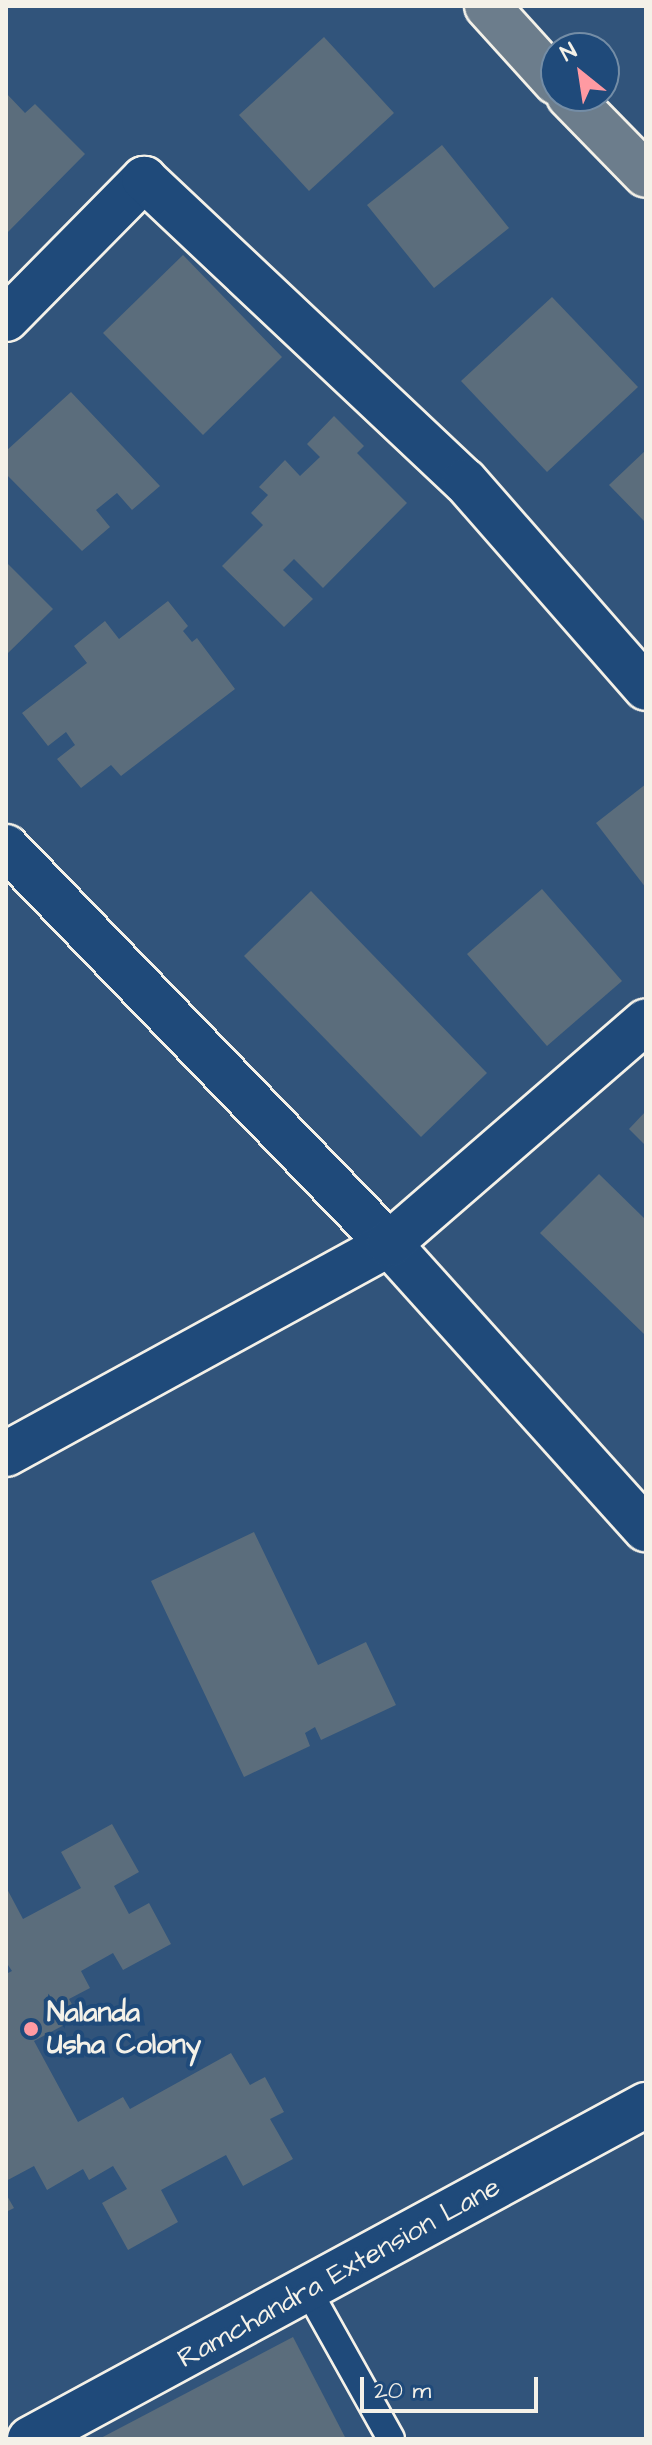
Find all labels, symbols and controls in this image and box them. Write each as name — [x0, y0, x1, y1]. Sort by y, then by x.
north arrow — [540, 32, 620, 112]
text: N — [555, 36, 582, 69]
place label: Nalanda Usha Colony — [47, 1996, 201, 2062]
marker: Nalanda Usha Colony — [22, 2020, 40, 2038]
street label: Ramchandra Extension Lane — [172, 2170, 506, 2376]
scale bar — [364, 2361, 542, 2411]
text: 20 m — [374, 2374, 431, 2408]

